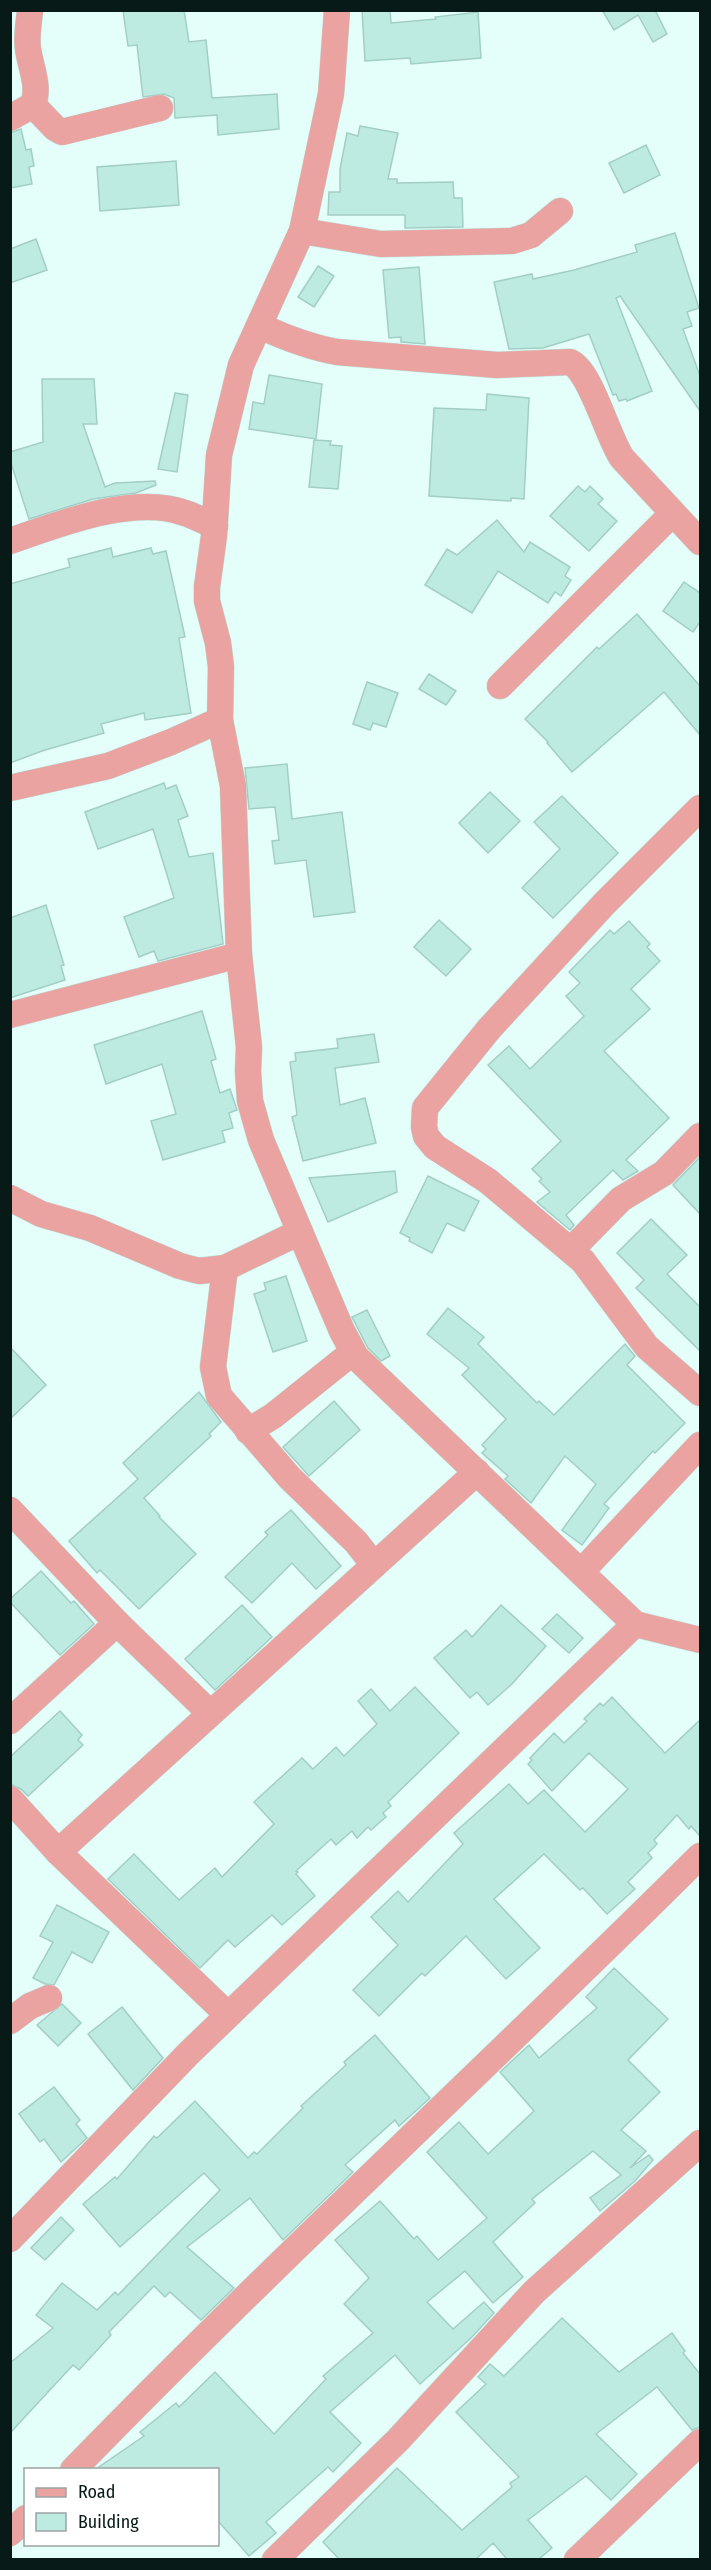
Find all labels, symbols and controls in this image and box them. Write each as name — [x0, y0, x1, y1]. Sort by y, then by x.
legend — [24, 2468, 219, 2546]
text: Road — [78, 2481, 115, 2503]
text: Building — [78, 2511, 139, 2533]

